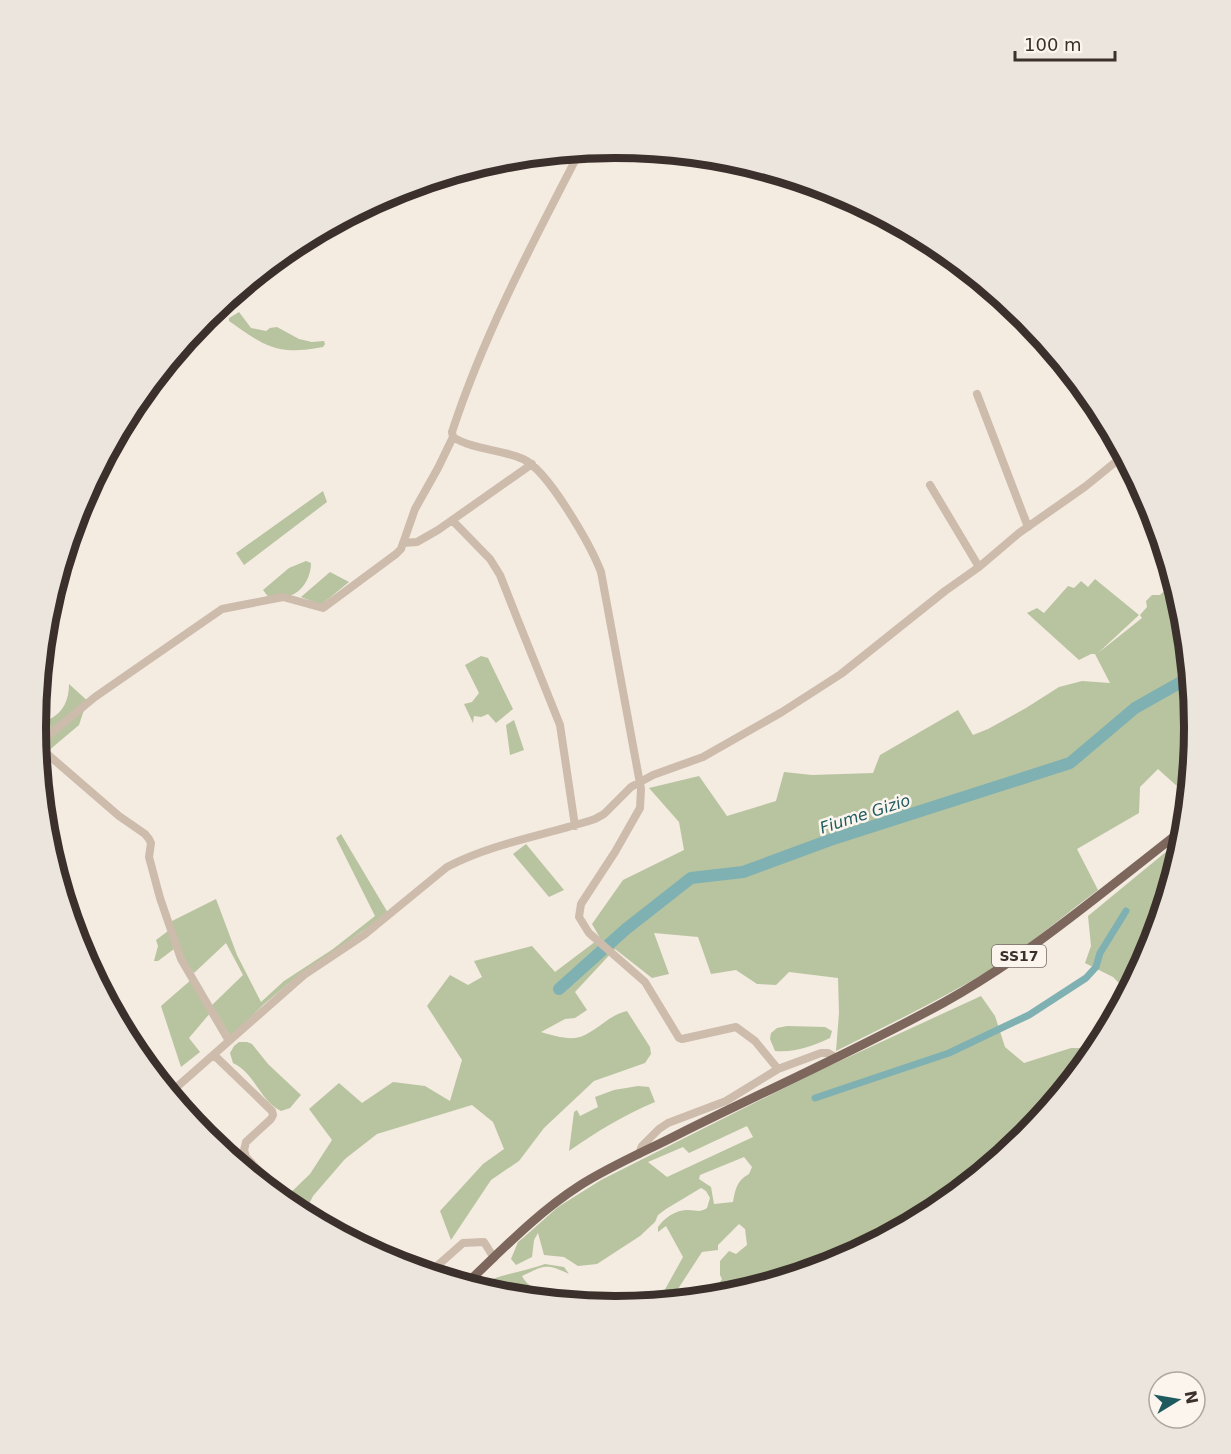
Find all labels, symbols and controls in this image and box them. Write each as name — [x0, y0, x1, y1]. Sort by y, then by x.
scale bar — [1015, 24, 1116, 62]
text: 100 m — [1024, 34, 1082, 55]
water label: Fiume Gizio — [817, 790, 913, 838]
road number: SS17 — [992, 945, 1046, 967]
north arrow — [1147, 1370, 1207, 1430]
text: N — [1181, 1389, 1202, 1406]

